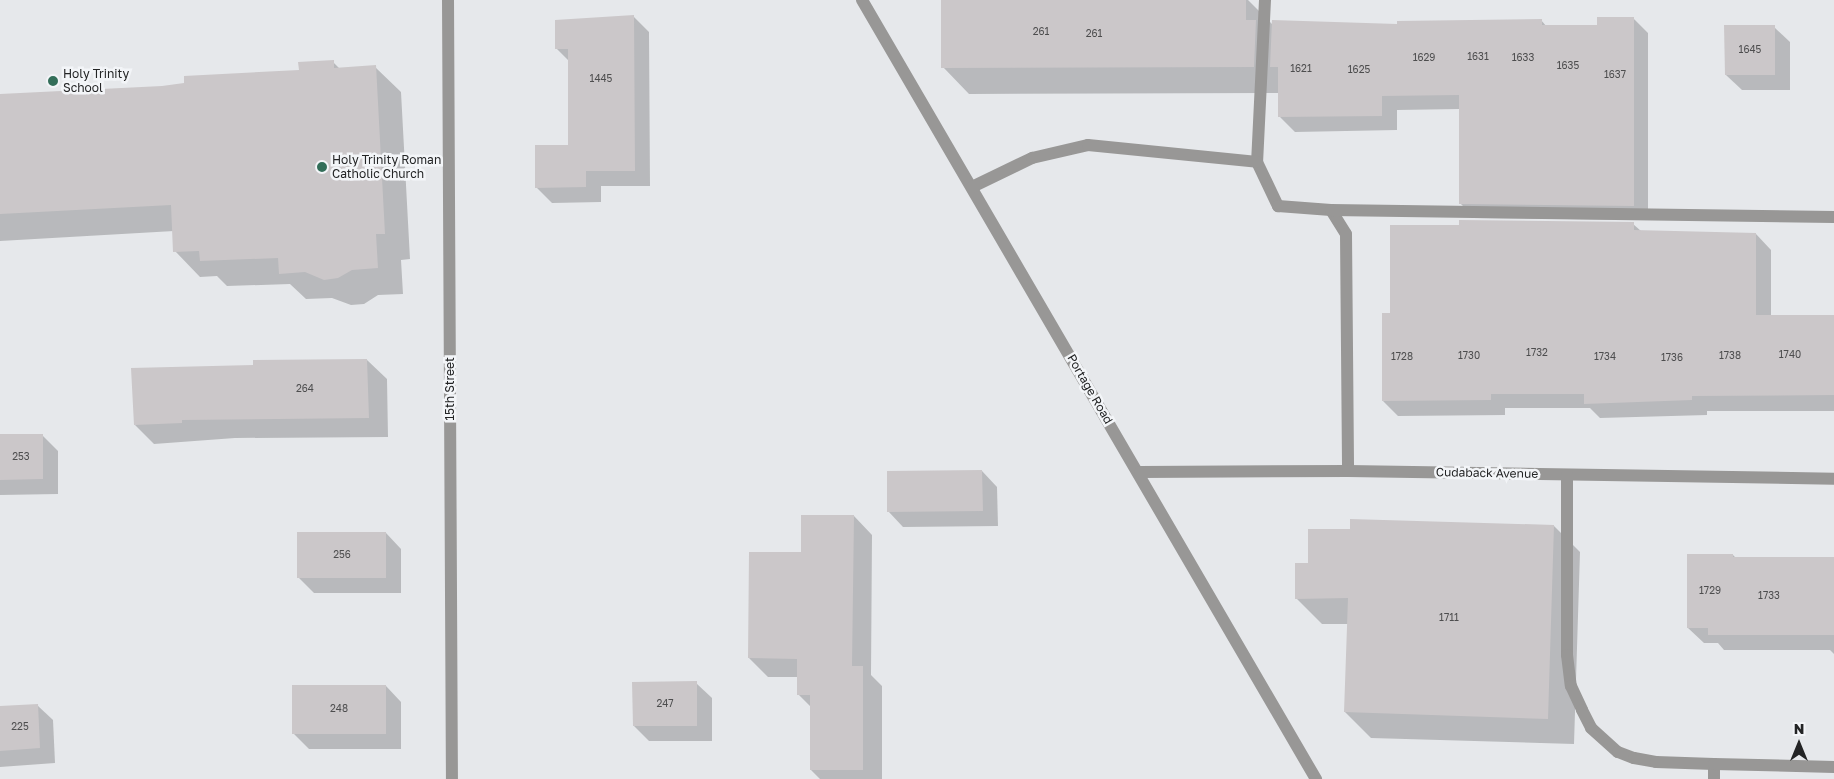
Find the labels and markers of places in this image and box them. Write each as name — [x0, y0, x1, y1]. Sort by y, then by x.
place label: Holy Trinity School — [63, 67, 129, 95]
marker: Holy Trinity School — [47, 75, 59, 87]
place label: Holy Trinity Roman Catholic Church — [332, 153, 441, 181]
marker: Holy Trinity Roman Catholic Church — [316, 161, 328, 173]

